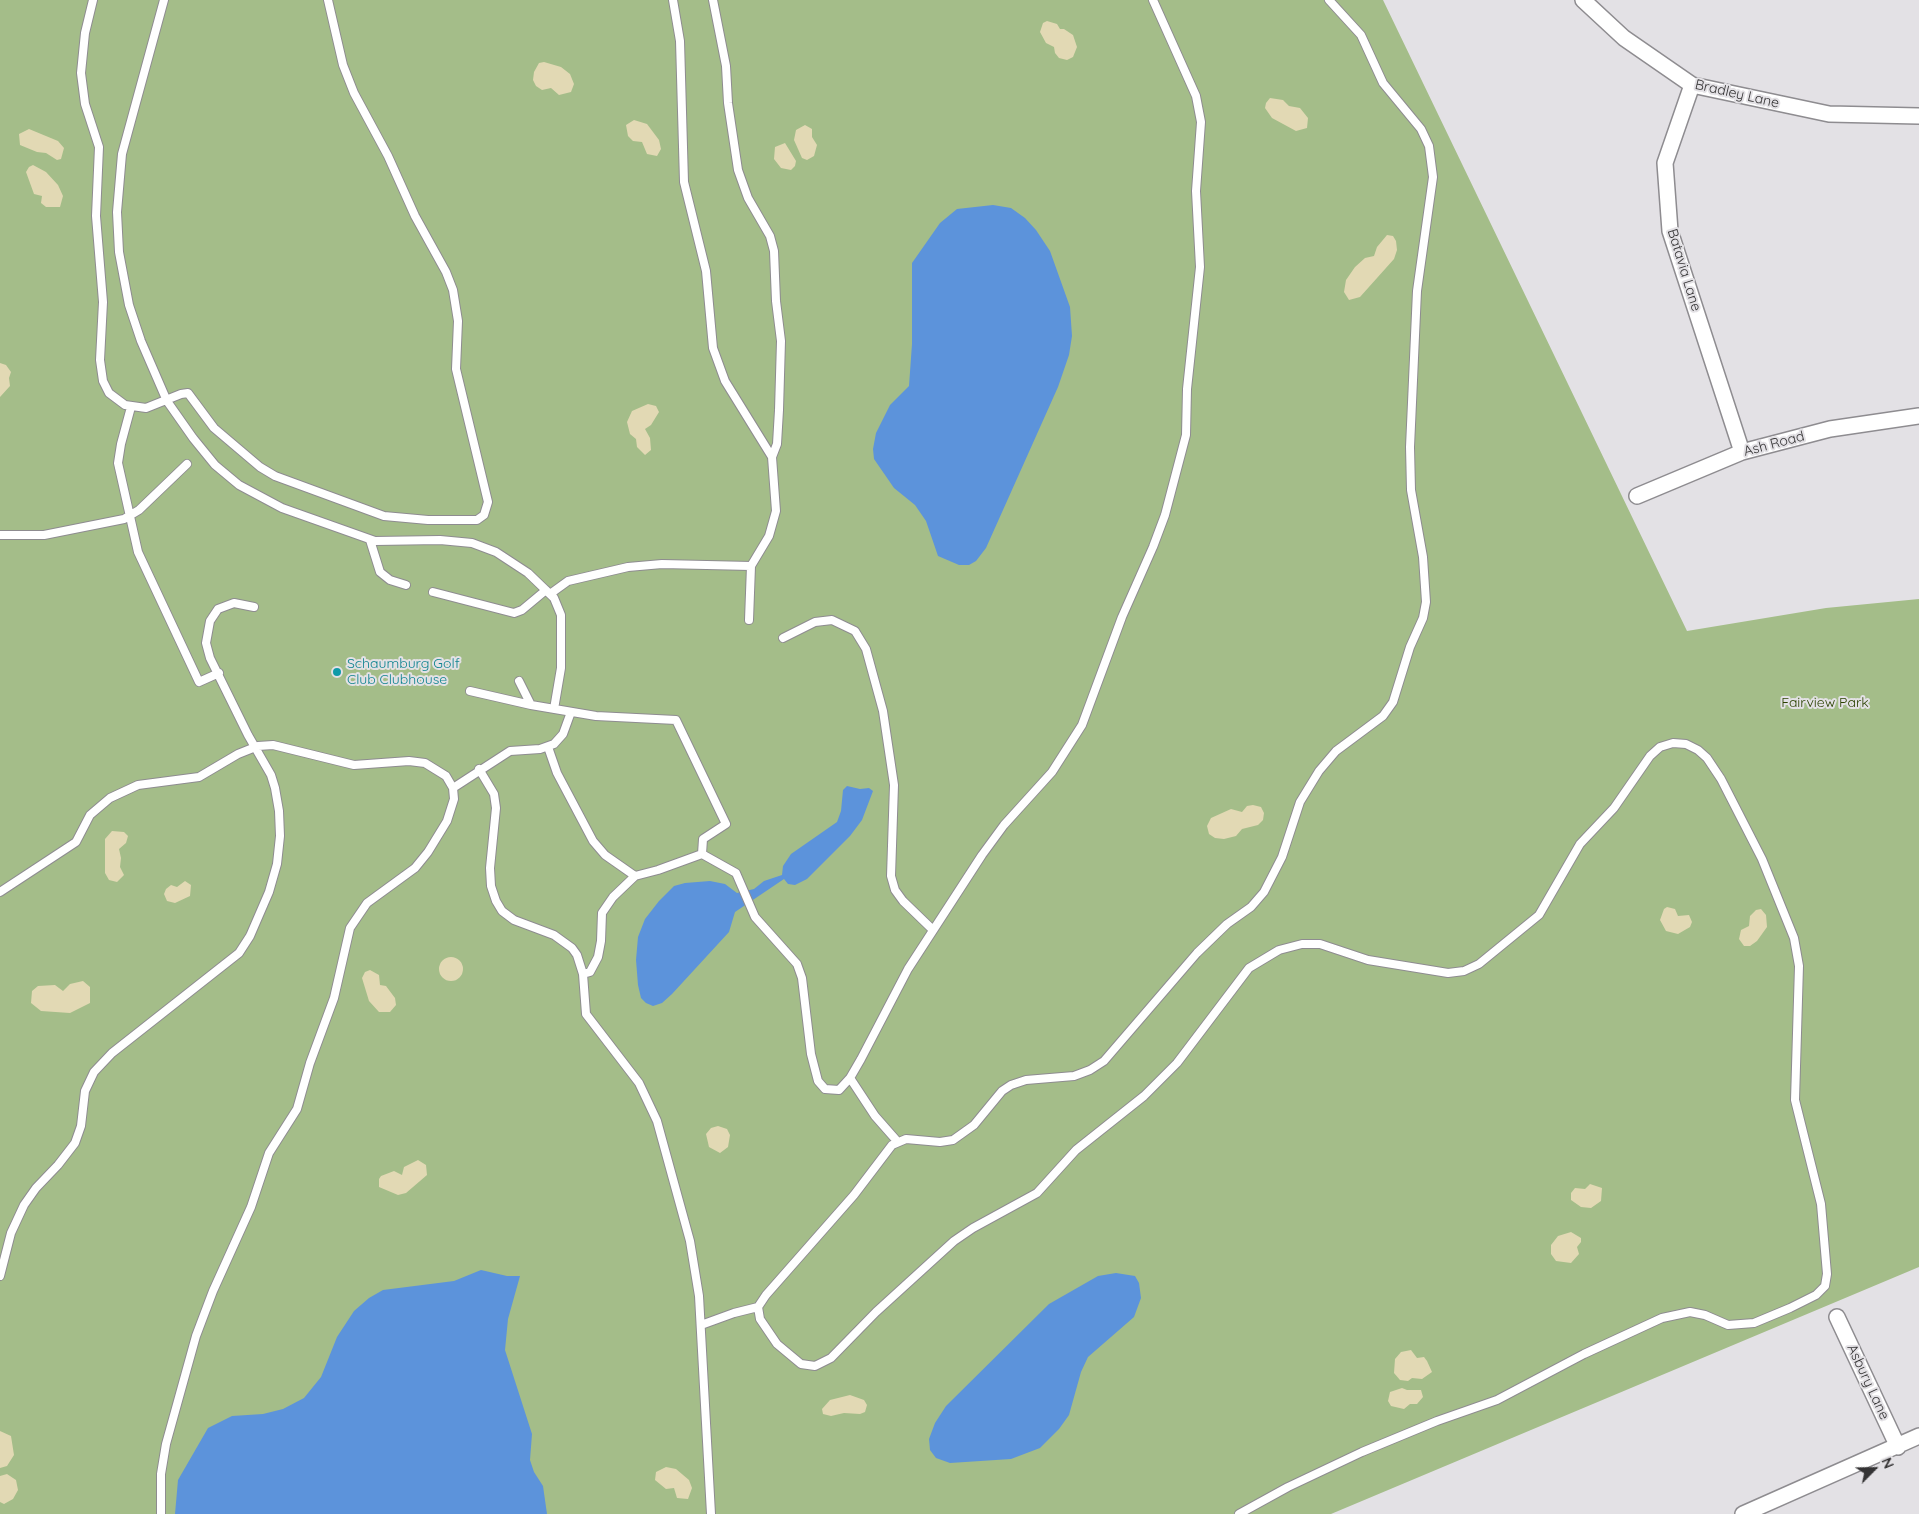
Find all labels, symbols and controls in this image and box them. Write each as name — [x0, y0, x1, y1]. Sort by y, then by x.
street label: Bradley Lane — [1693, 76, 1781, 112]
street label: Batavia Lane — [1663, 227, 1705, 313]
street label: Ash Road — [1742, 428, 1806, 460]
place label: Schaumburg Golf Club Clubhouse — [347, 656, 460, 689]
marker: Schaumburg Golf Club Clubhouse — [331, 666, 343, 678]
park label: Fairview Park — [1781, 695, 1869, 711]
street label: Asbury Lane — [1843, 1342, 1893, 1422]
north arrow — [1849, 1444, 1899, 1494]
text: N — [1878, 1455, 1898, 1471]

